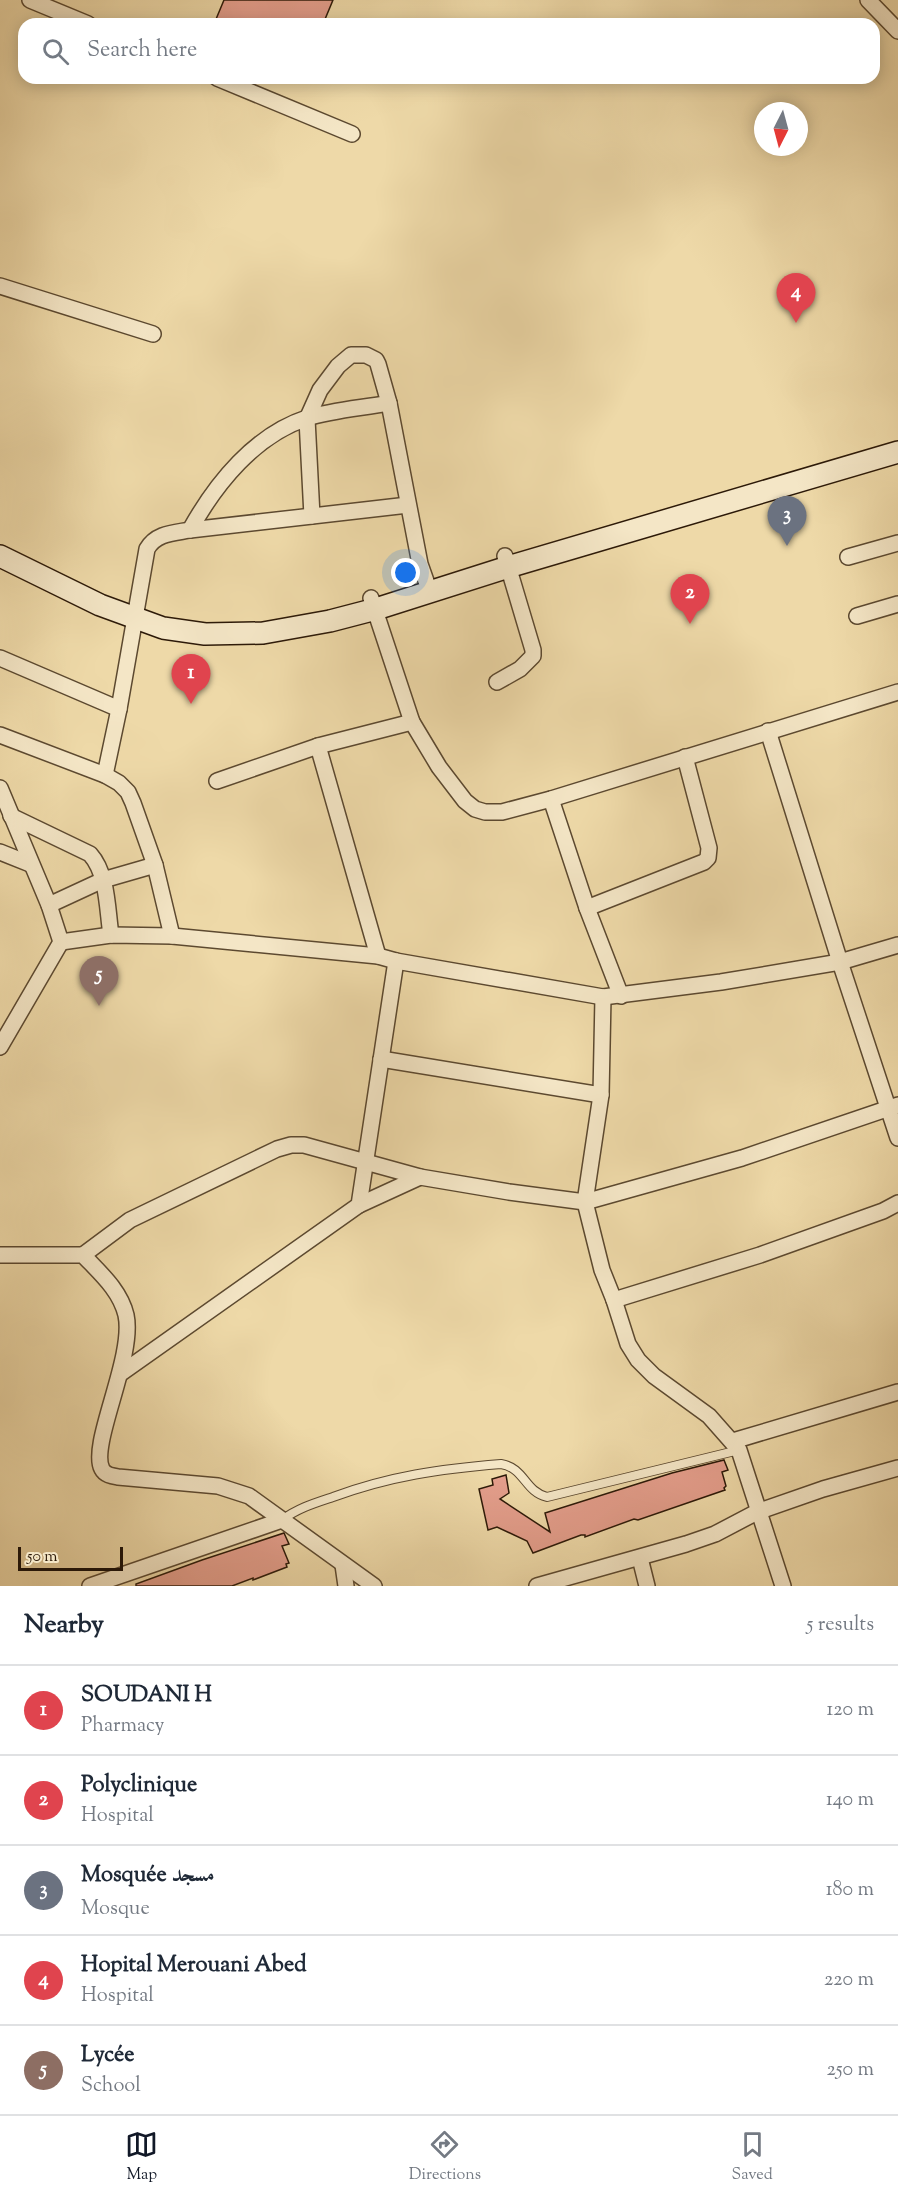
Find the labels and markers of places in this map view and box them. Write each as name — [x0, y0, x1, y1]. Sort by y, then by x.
pin: 4 — [776, 274, 816, 323]
pin: 3 — [768, 496, 806, 546]
pin: 2 — [670, 574, 710, 624]
pin: 1 — [172, 654, 210, 704]
pin: 5 — [80, 956, 118, 1006]

